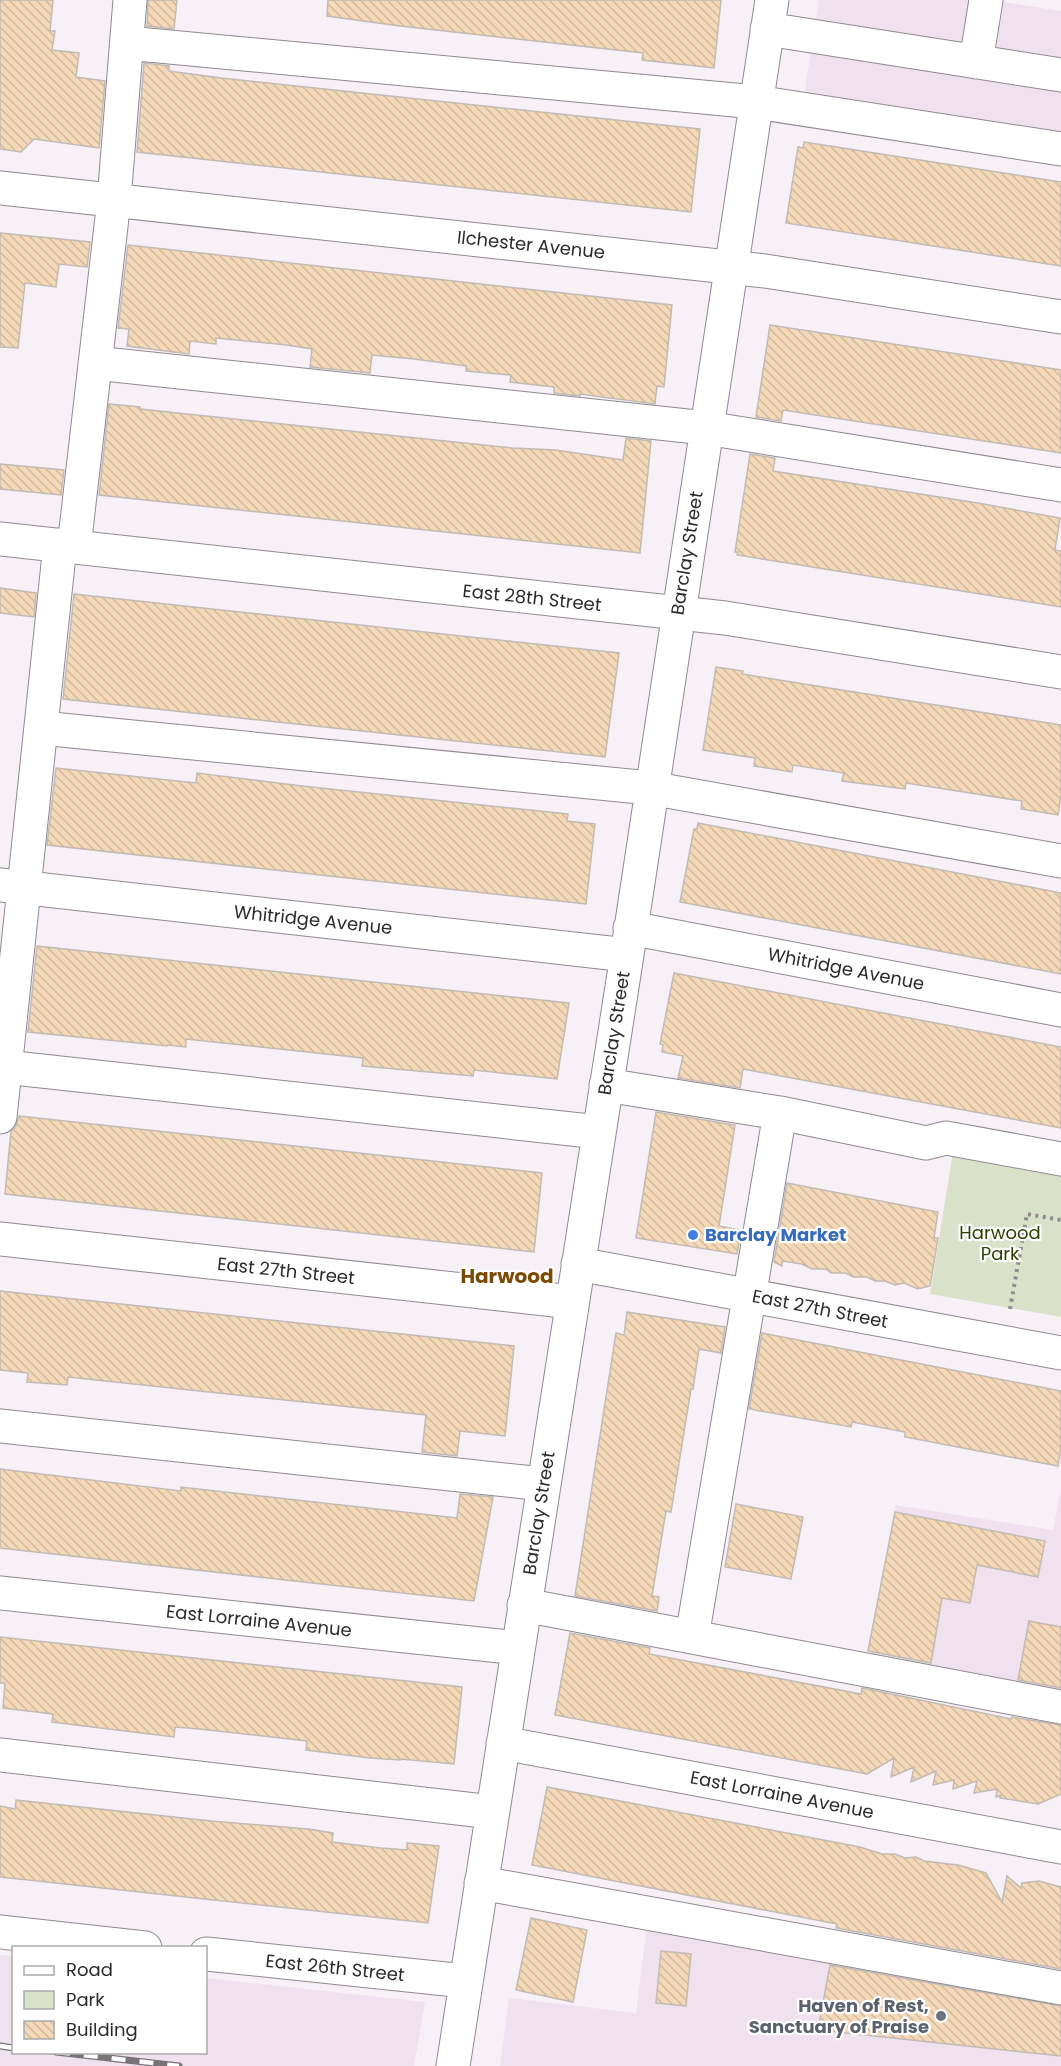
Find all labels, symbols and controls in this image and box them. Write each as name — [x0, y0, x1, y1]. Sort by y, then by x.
street label: Ilchester Avenue — [456, 224, 606, 265]
street label: Barclay Street — [664, 489, 709, 617]
street label: East 28th Street — [461, 578, 603, 617]
street label: Whitridge Avenue — [233, 899, 393, 940]
street label: Whitridge Avenue — [766, 941, 927, 996]
street label: Barclay Street — [591, 969, 636, 1097]
park label: Harwood Park — [959, 1220, 1041, 1266]
place label: Barclay Market — [705, 1222, 846, 1247]
marker: Barclay Market — [686, 1228, 700, 1242]
street label: East 27th Street — [216, 1251, 356, 1290]
district label: Harwood — [460, 1262, 554, 1290]
street label: East 27th Street — [750, 1283, 890, 1334]
street label: Barclay Street — [516, 1449, 561, 1577]
street label: East Lorraine Avenue — [165, 1598, 353, 1643]
street label: East Lorraine Avenue — [688, 1764, 876, 1825]
legend — [12, 1946, 207, 2054]
street label: East 26th Street — [264, 1948, 406, 1987]
text: Road — [66, 1957, 113, 1982]
text: Park — [66, 1987, 105, 2012]
place label: Haven of Rest, Sanctuary of Praise — [749, 1993, 929, 2039]
marker: Haven of Rest, Sanctuary of Praise — [934, 2009, 948, 2023]
text: Building — [66, 2017, 138, 2042]

